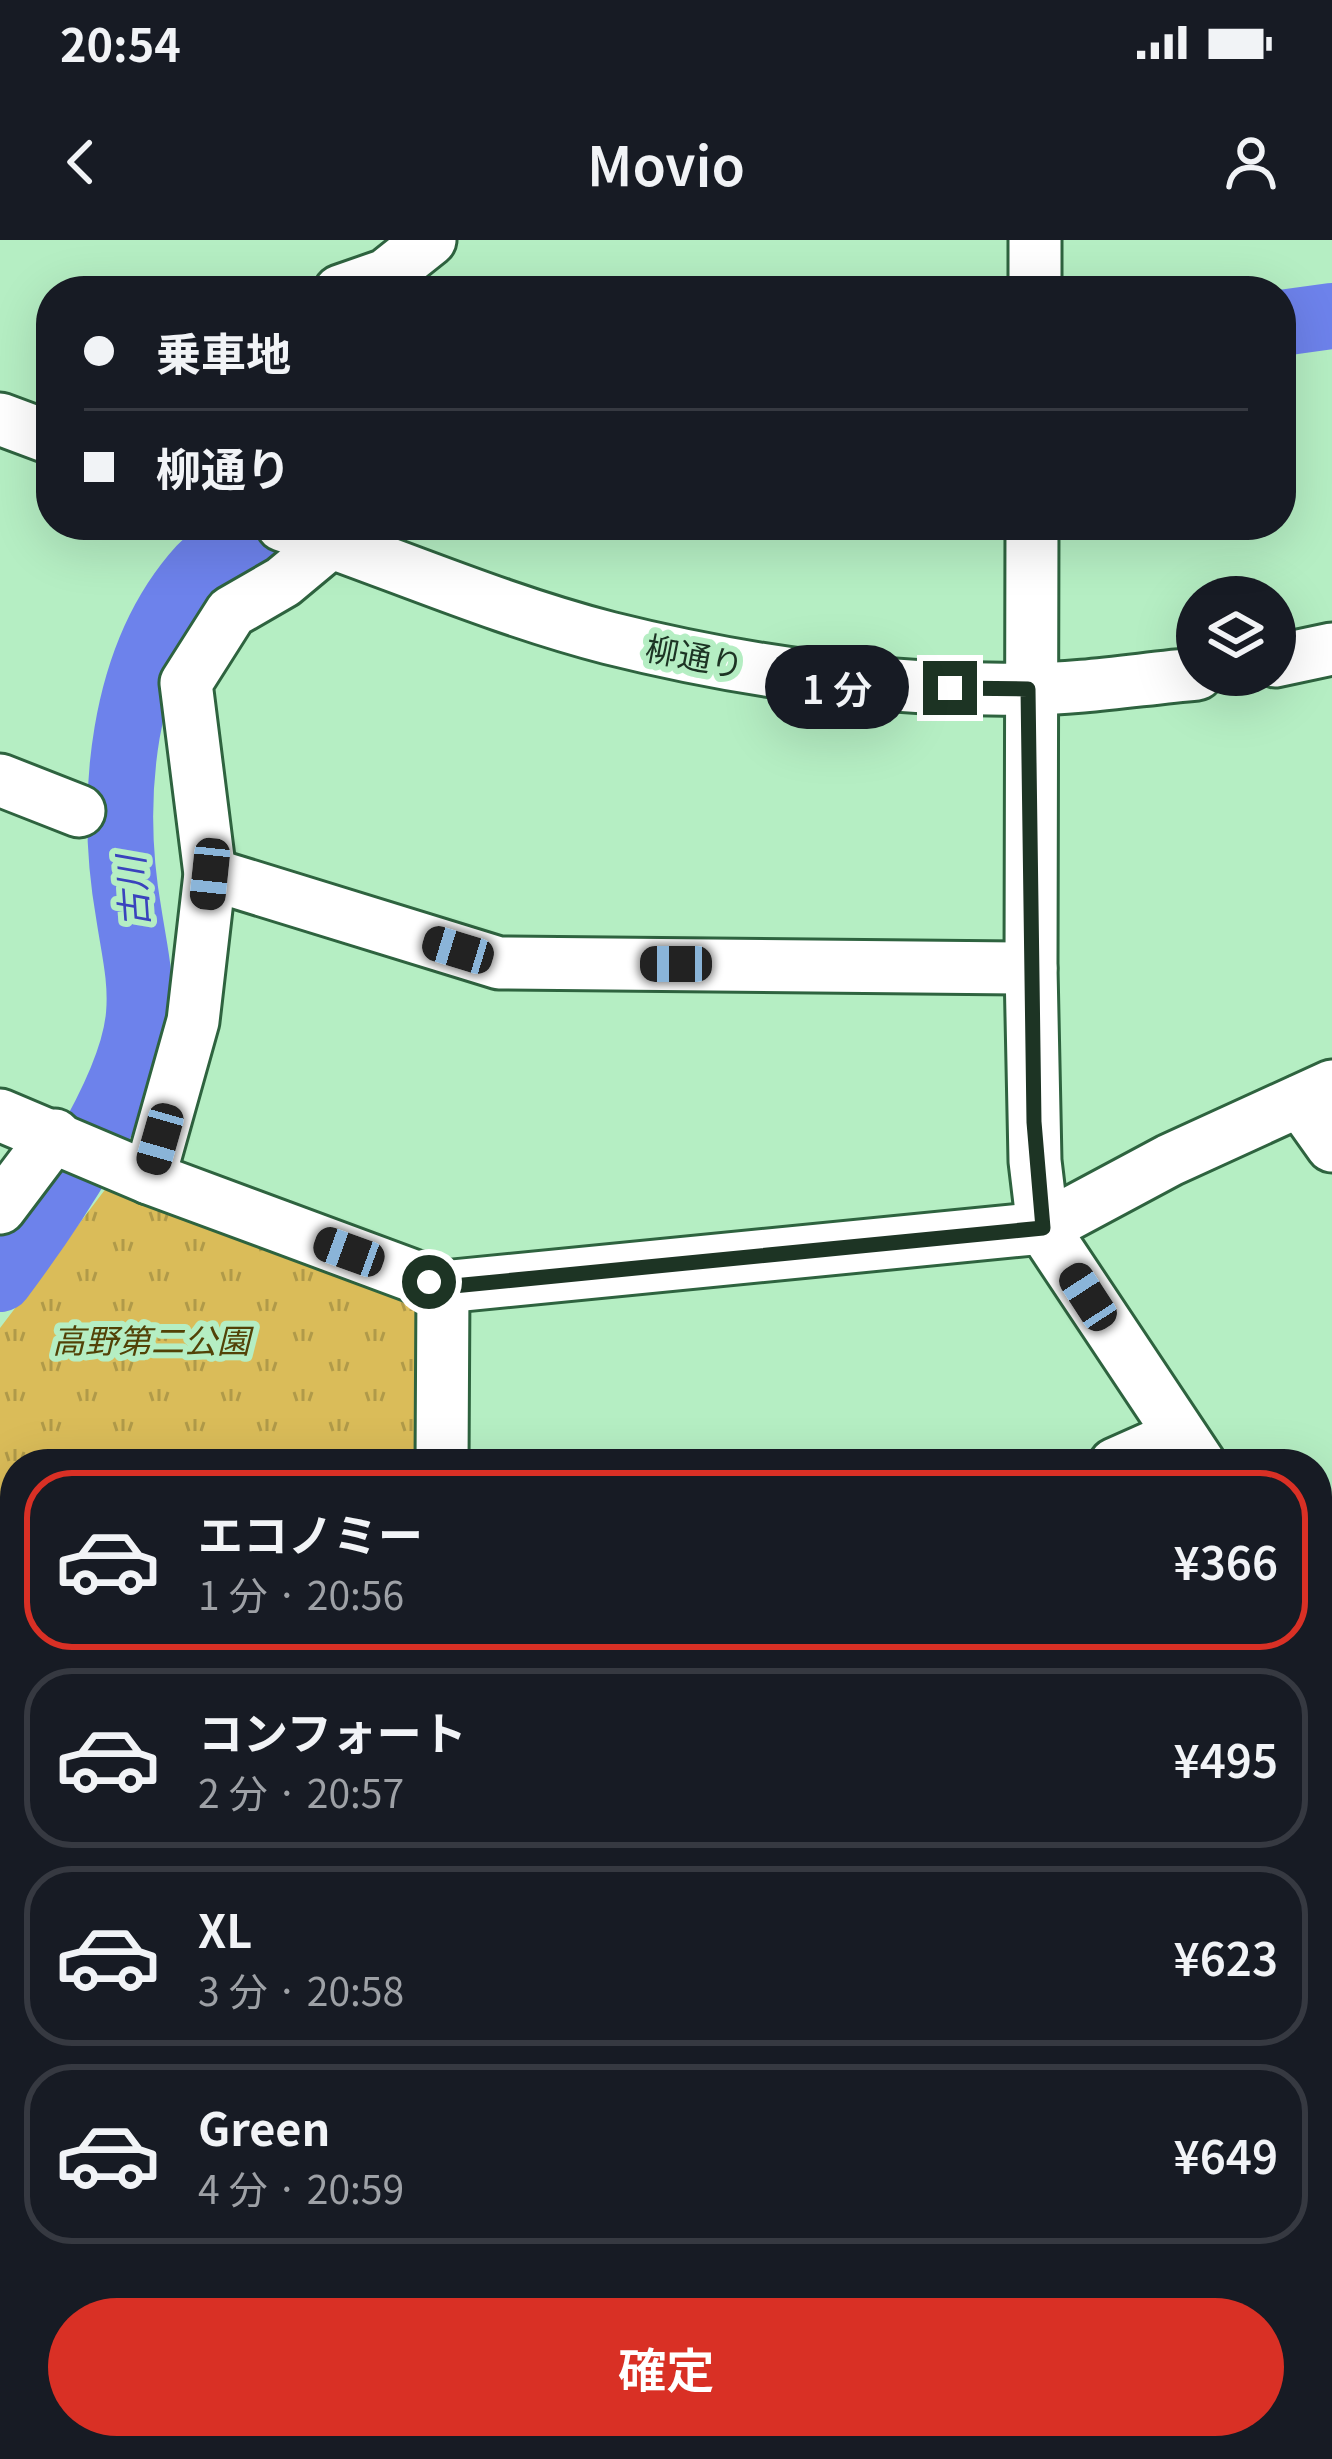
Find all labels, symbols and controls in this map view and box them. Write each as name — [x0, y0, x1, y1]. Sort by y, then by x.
text: 20:54 — [60, 10, 181, 75]
text: Movio — [587, 123, 745, 202]
icon: back — [48, 129, 114, 195]
icon: person — [1218, 129, 1284, 195]
text: 乗車地 — [156, 319, 291, 384]
text: 柳通り — [156, 434, 291, 499]
map controls — [1176, 576, 1296, 696]
button: layers — [1176, 576, 1296, 696]
street label: 柳通り — [642, 622, 748, 688]
callout: 1 分 — [764, 646, 908, 730]
text: 1 分 — [802, 659, 872, 715]
route end — [923, 661, 977, 715]
car — [188, 836, 232, 912]
water label: 古川 — [101, 850, 158, 930]
car — [418, 922, 498, 978]
car — [640, 946, 712, 982]
car — [133, 1099, 187, 1179]
car — [309, 1223, 389, 1281]
route start — [402, 1255, 456, 1309]
car — [1053, 1257, 1123, 1337]
park label: 高野第二公園 — [52, 1315, 254, 1363]
text: エコノミー — [198, 1500, 423, 1565]
icon: car — [54, 1506, 162, 1614]
text: ¥366 — [1174, 1528, 1278, 1593]
text: 1 分 · 20:56 — [198, 1565, 404, 1621]
text: コンフォート — [198, 1698, 467, 1763]
icon: car — [54, 1704, 162, 1812]
text: ¥495 — [1174, 1726, 1278, 1791]
text: 2 分 · 20:57 — [198, 1763, 404, 1819]
text: XL — [198, 1896, 252, 1961]
icon: car — [54, 1902, 162, 2010]
text: ¥623 — [1174, 1924, 1278, 1989]
text: 3 分 · 20:58 — [198, 1961, 404, 2017]
text: Green — [198, 2094, 330, 2159]
icon: car — [54, 2100, 162, 2208]
text: ¥649 — [1174, 2122, 1278, 2187]
text: 4 分 · 20:59 — [198, 2159, 404, 2215]
button: 確定 — [48, 2298, 1284, 2436]

